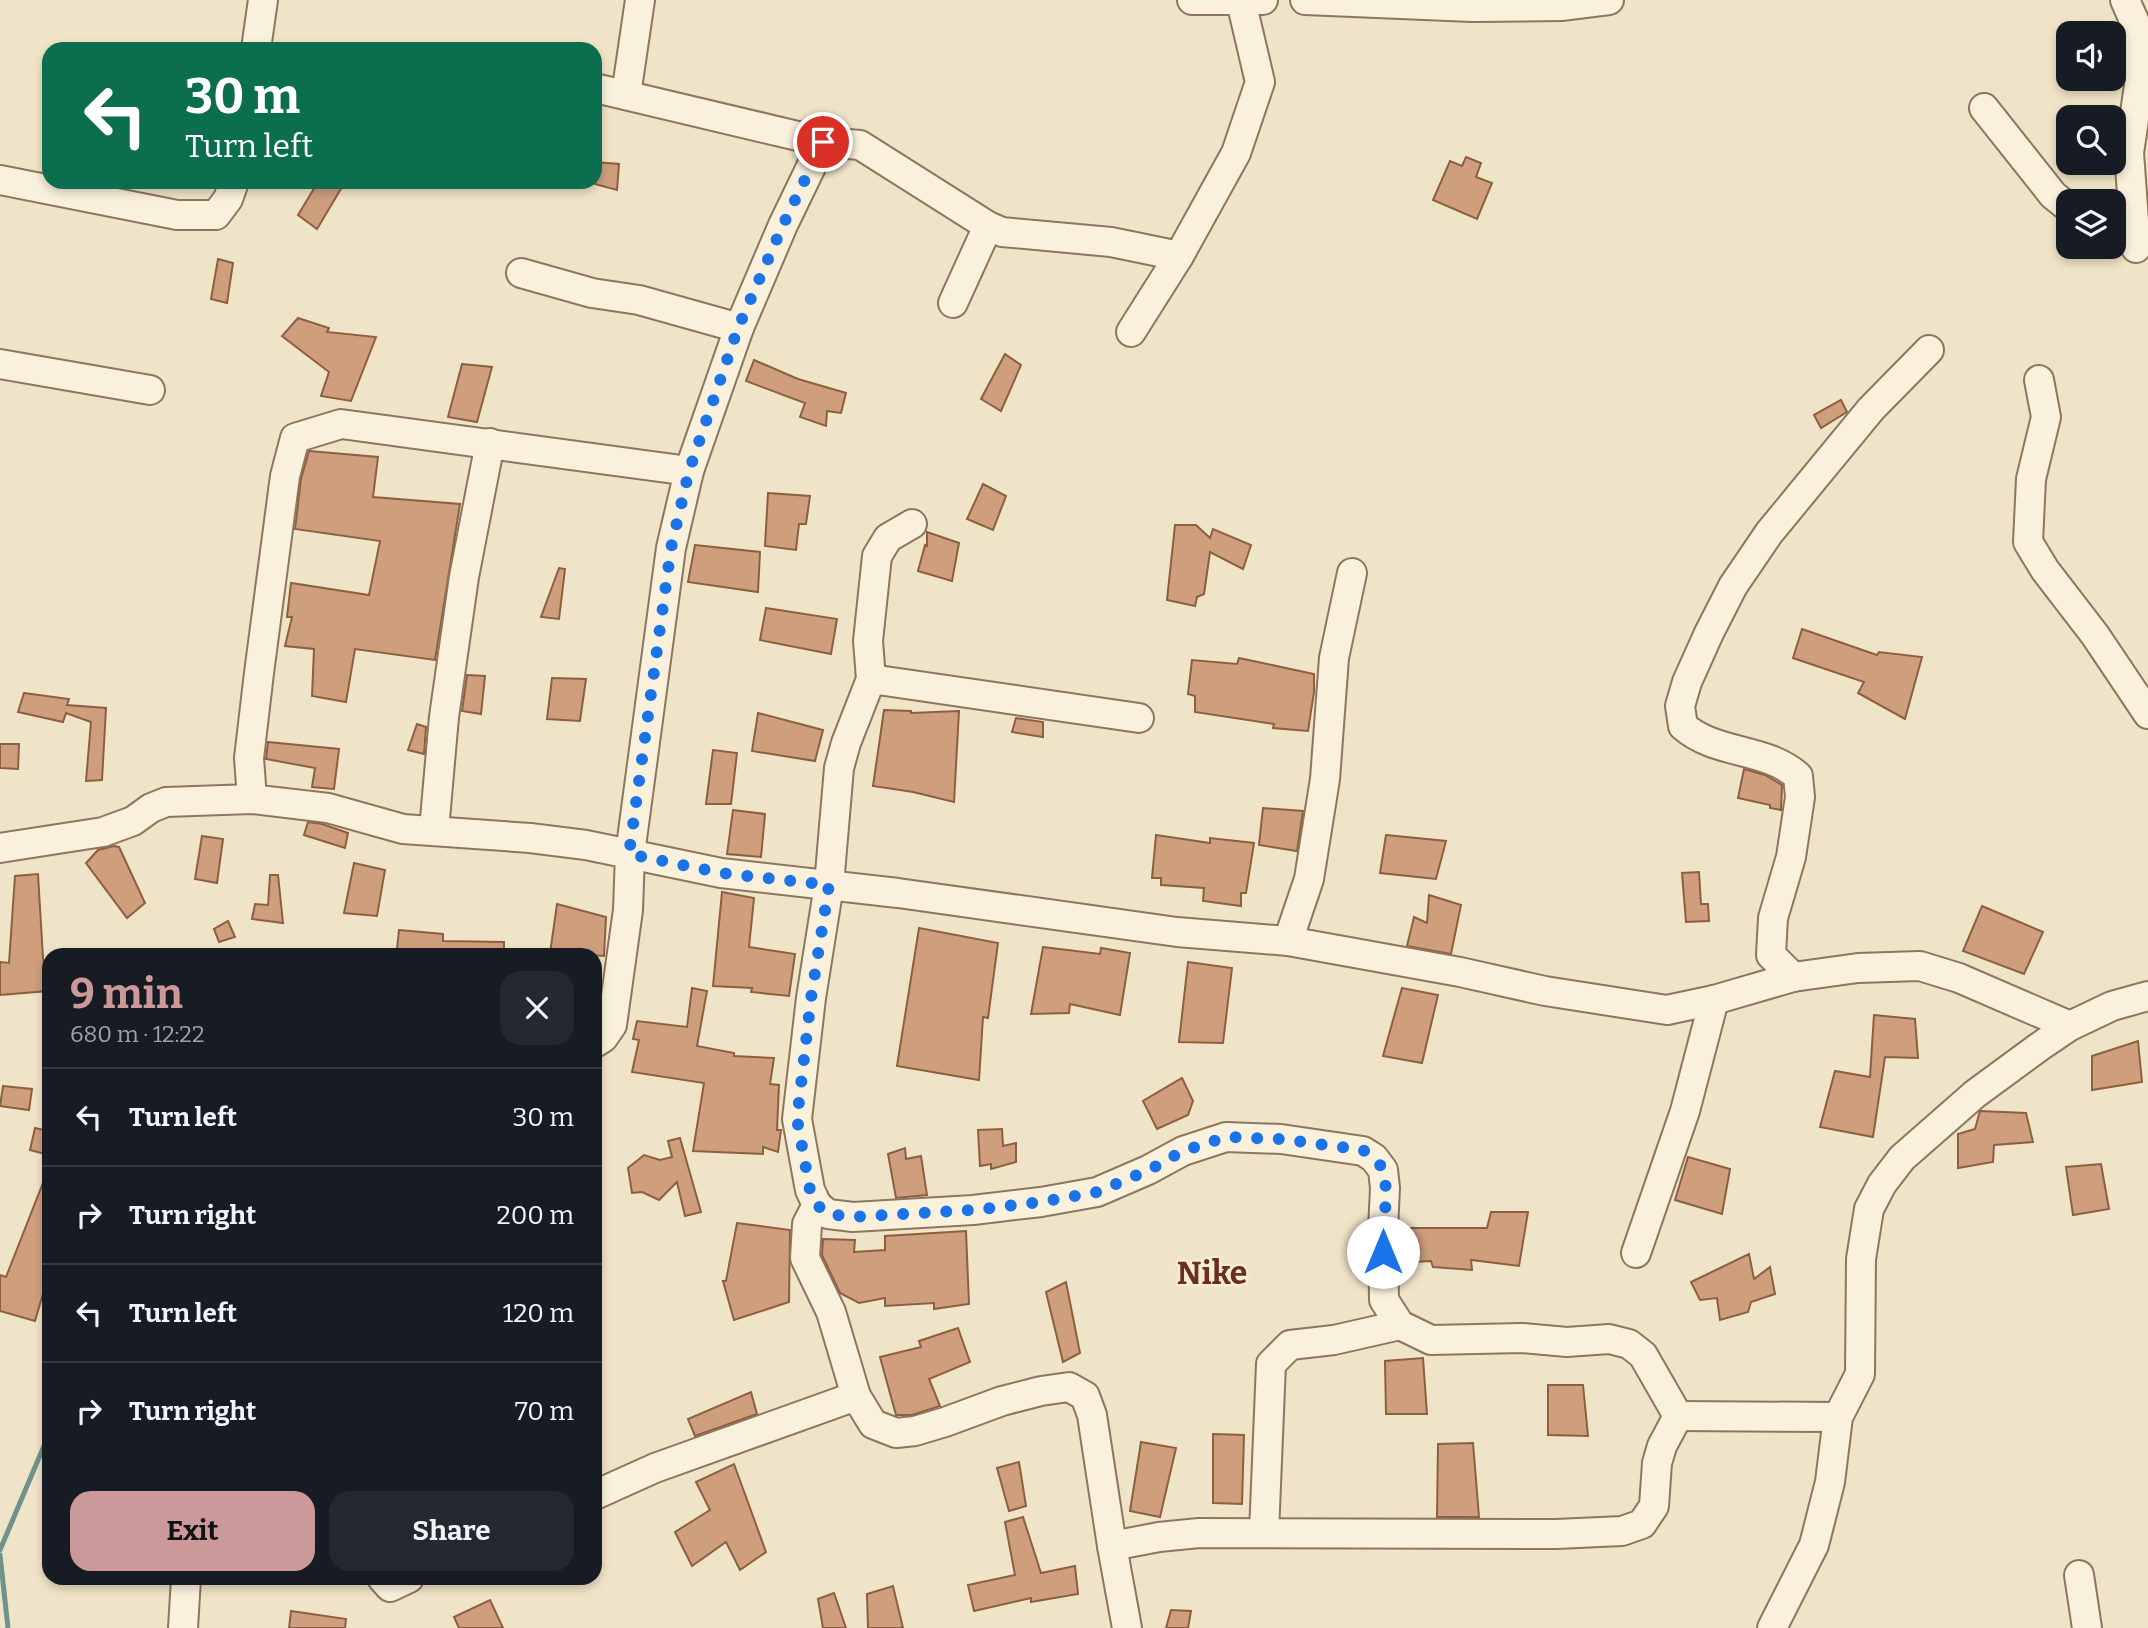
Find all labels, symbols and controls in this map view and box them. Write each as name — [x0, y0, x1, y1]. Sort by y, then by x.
map controls — [2056, 21, 2126, 259]
button: sound — [2056, 21, 2126, 91]
text: 30 m — [185, 67, 300, 126]
icon: left — [70, 70, 161, 161]
button: search — [2056, 105, 2126, 175]
pin — [793, 112, 853, 172]
icon: arrive — [804, 123, 842, 161]
text: Turn left — [185, 127, 313, 165]
button: layers — [2056, 189, 2126, 259]
text: 9 min — [70, 969, 183, 1019]
button: close — [500, 971, 574, 1045]
text: 680 m · 12:22 — [70, 1020, 204, 1048]
icon: left — [70, 1098, 108, 1136]
text: Turn left — [129, 1102, 237, 1133]
text: 30 m — [513, 1102, 574, 1133]
icon: right — [70, 1196, 108, 1234]
text: Turn right — [129, 1200, 256, 1231]
text: 200 m — [497, 1200, 574, 1231]
position arrow — [1346, 1215, 1420, 1289]
district label: Nike — [1177, 1254, 1247, 1292]
icon: left — [70, 1294, 108, 1332]
text: Turn left — [129, 1298, 237, 1329]
text: 120 m — [503, 1298, 574, 1329]
icon: right — [70, 1392, 108, 1430]
text: Turn right — [129, 1396, 256, 1427]
text: 70 m — [515, 1396, 574, 1427]
button: Exit — [70, 1491, 315, 1571]
button: Share — [329, 1491, 574, 1571]

